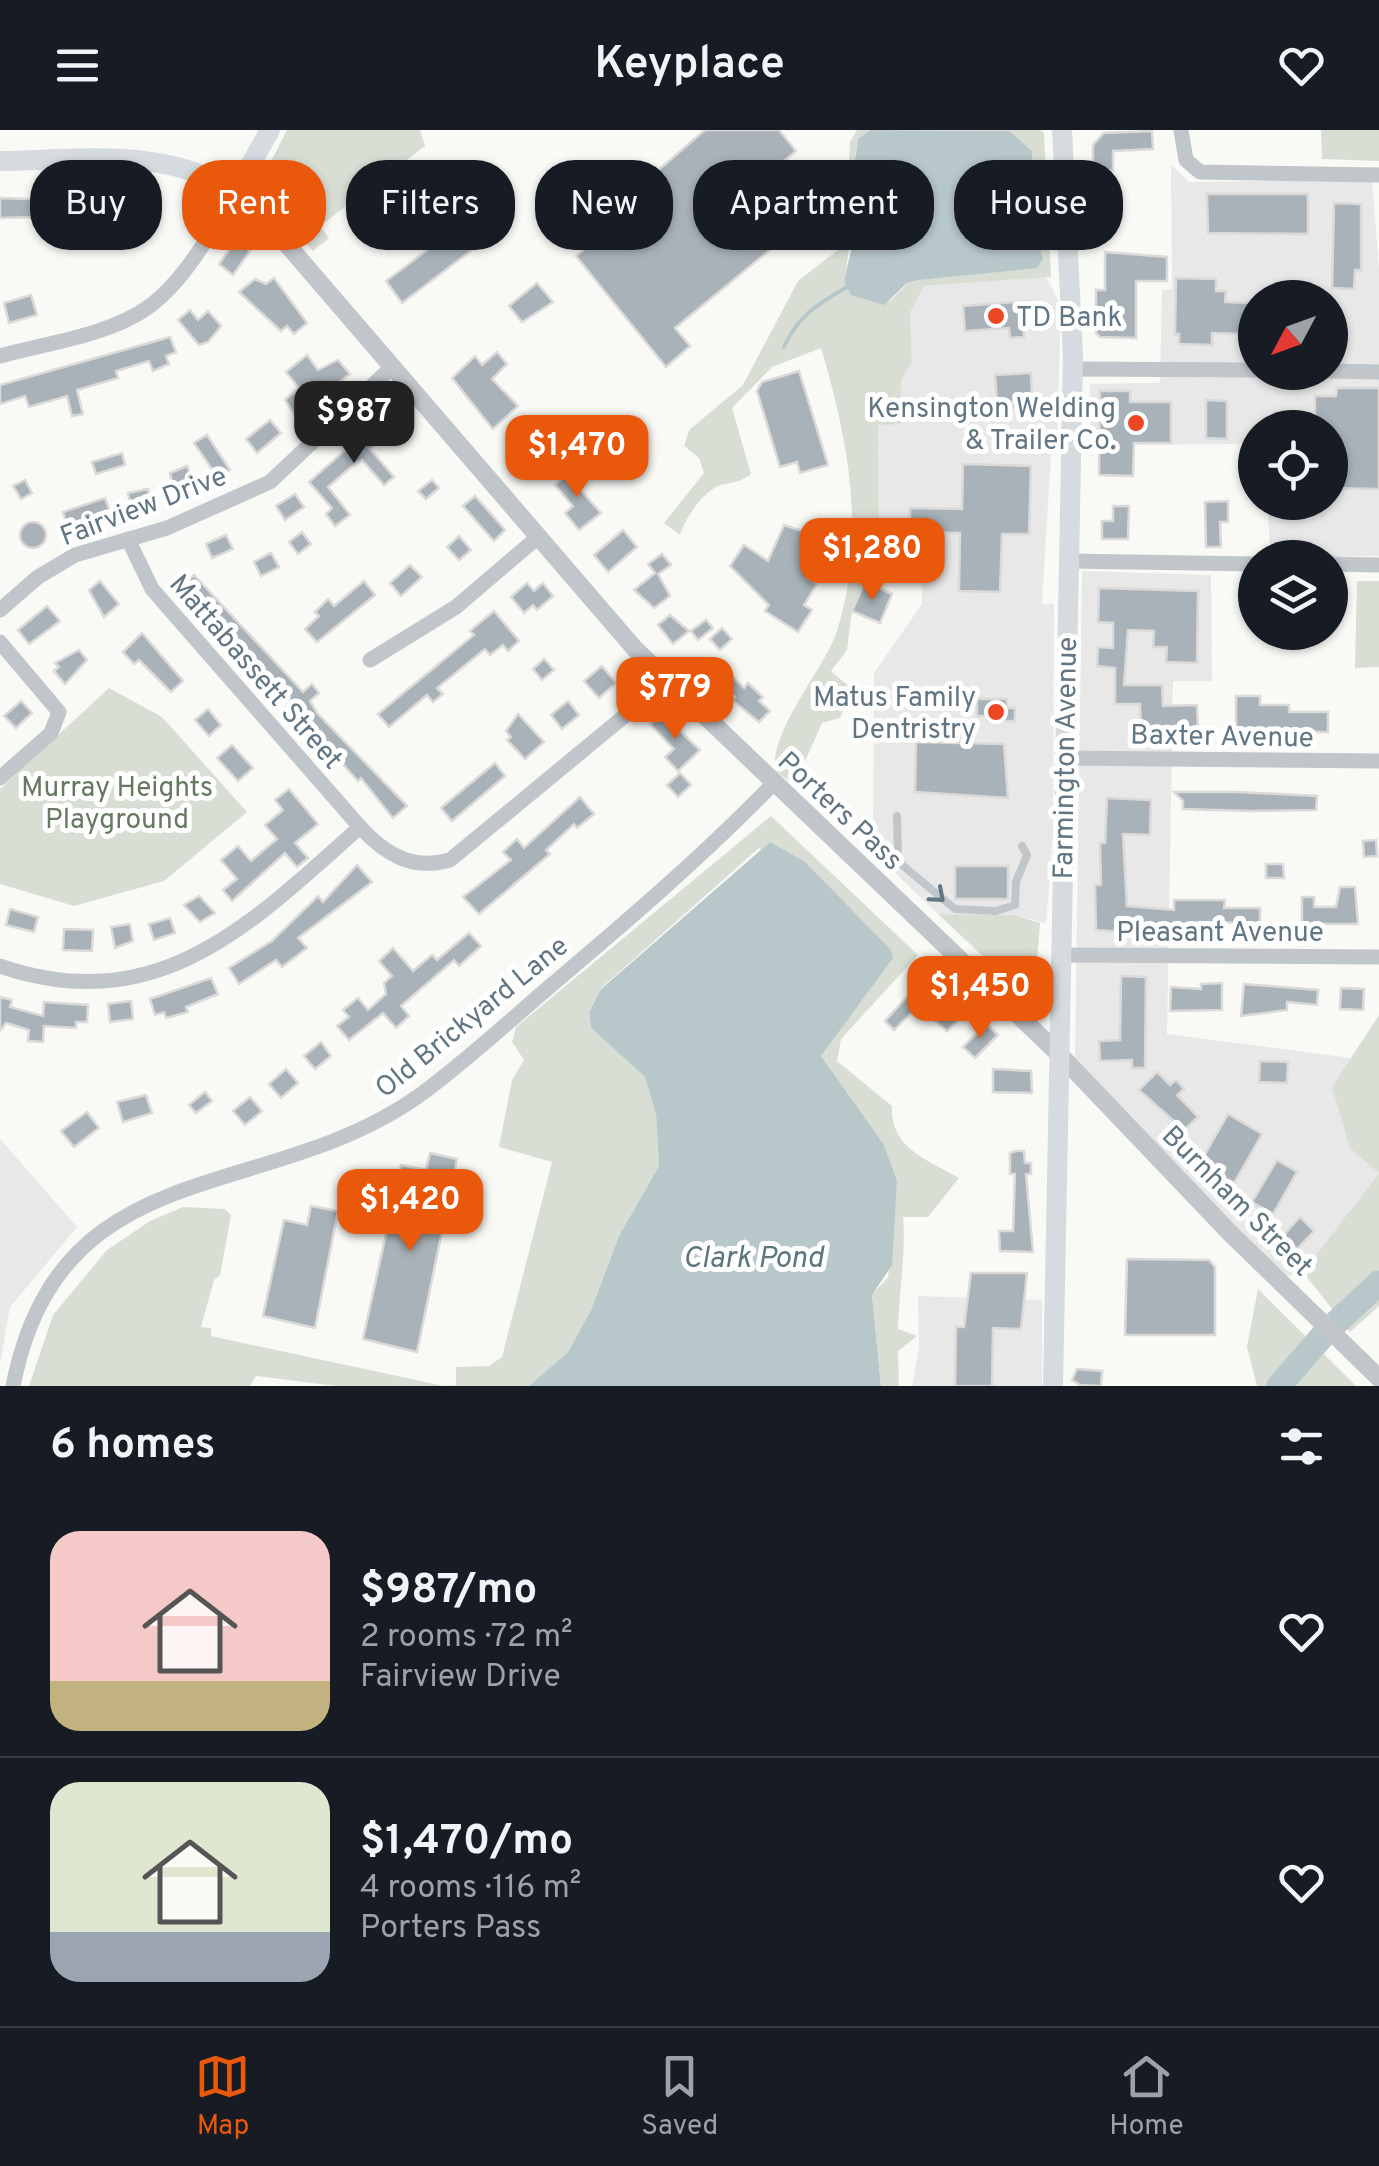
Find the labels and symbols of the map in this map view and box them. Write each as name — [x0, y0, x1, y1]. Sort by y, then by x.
north arrow — [1238, 280, 1348, 390]
place label: TD Bank — [1016, 301, 1122, 337]
marker: TD Bank — [985, 305, 1007, 327]
pin: $987 — [295, 381, 413, 466]
place label: Kensington Welding & Trailer Co. — [867, 392, 1116, 460]
marker: Kensington Welding & Trailer Co. — [1125, 412, 1147, 434]
pin: $1,470 — [496, 415, 658, 500]
street label: Fairview Drive — [56, 460, 233, 556]
pin: $1,280 — [791, 518, 953, 603]
street label: Mattabassett Street — [160, 568, 349, 778]
street label: Farmington Avenue — [1047, 636, 1087, 880]
pin: $779 — [616, 657, 734, 742]
place label: Matus Family Dentristry — [813, 681, 976, 749]
marker: Matus Family Dentristry — [985, 701, 1007, 723]
street label: Baxter Avenue — [1130, 718, 1314, 758]
street label: Porters Pass — [769, 745, 909, 879]
park label: Murray Heights Playground — [21, 771, 213, 839]
one-way arrow — [927, 884, 945, 902]
street label: Pleasant Avenue — [1116, 916, 1324, 952]
street label: Old Brickyard Lane — [369, 929, 577, 1107]
pin: $1,450 — [899, 956, 1061, 1041]
street label: Burnham Street — [1153, 1119, 1319, 1285]
pin: $1,420 — [329, 1169, 491, 1254]
water label: Clark Pond — [683, 1241, 825, 1278]

